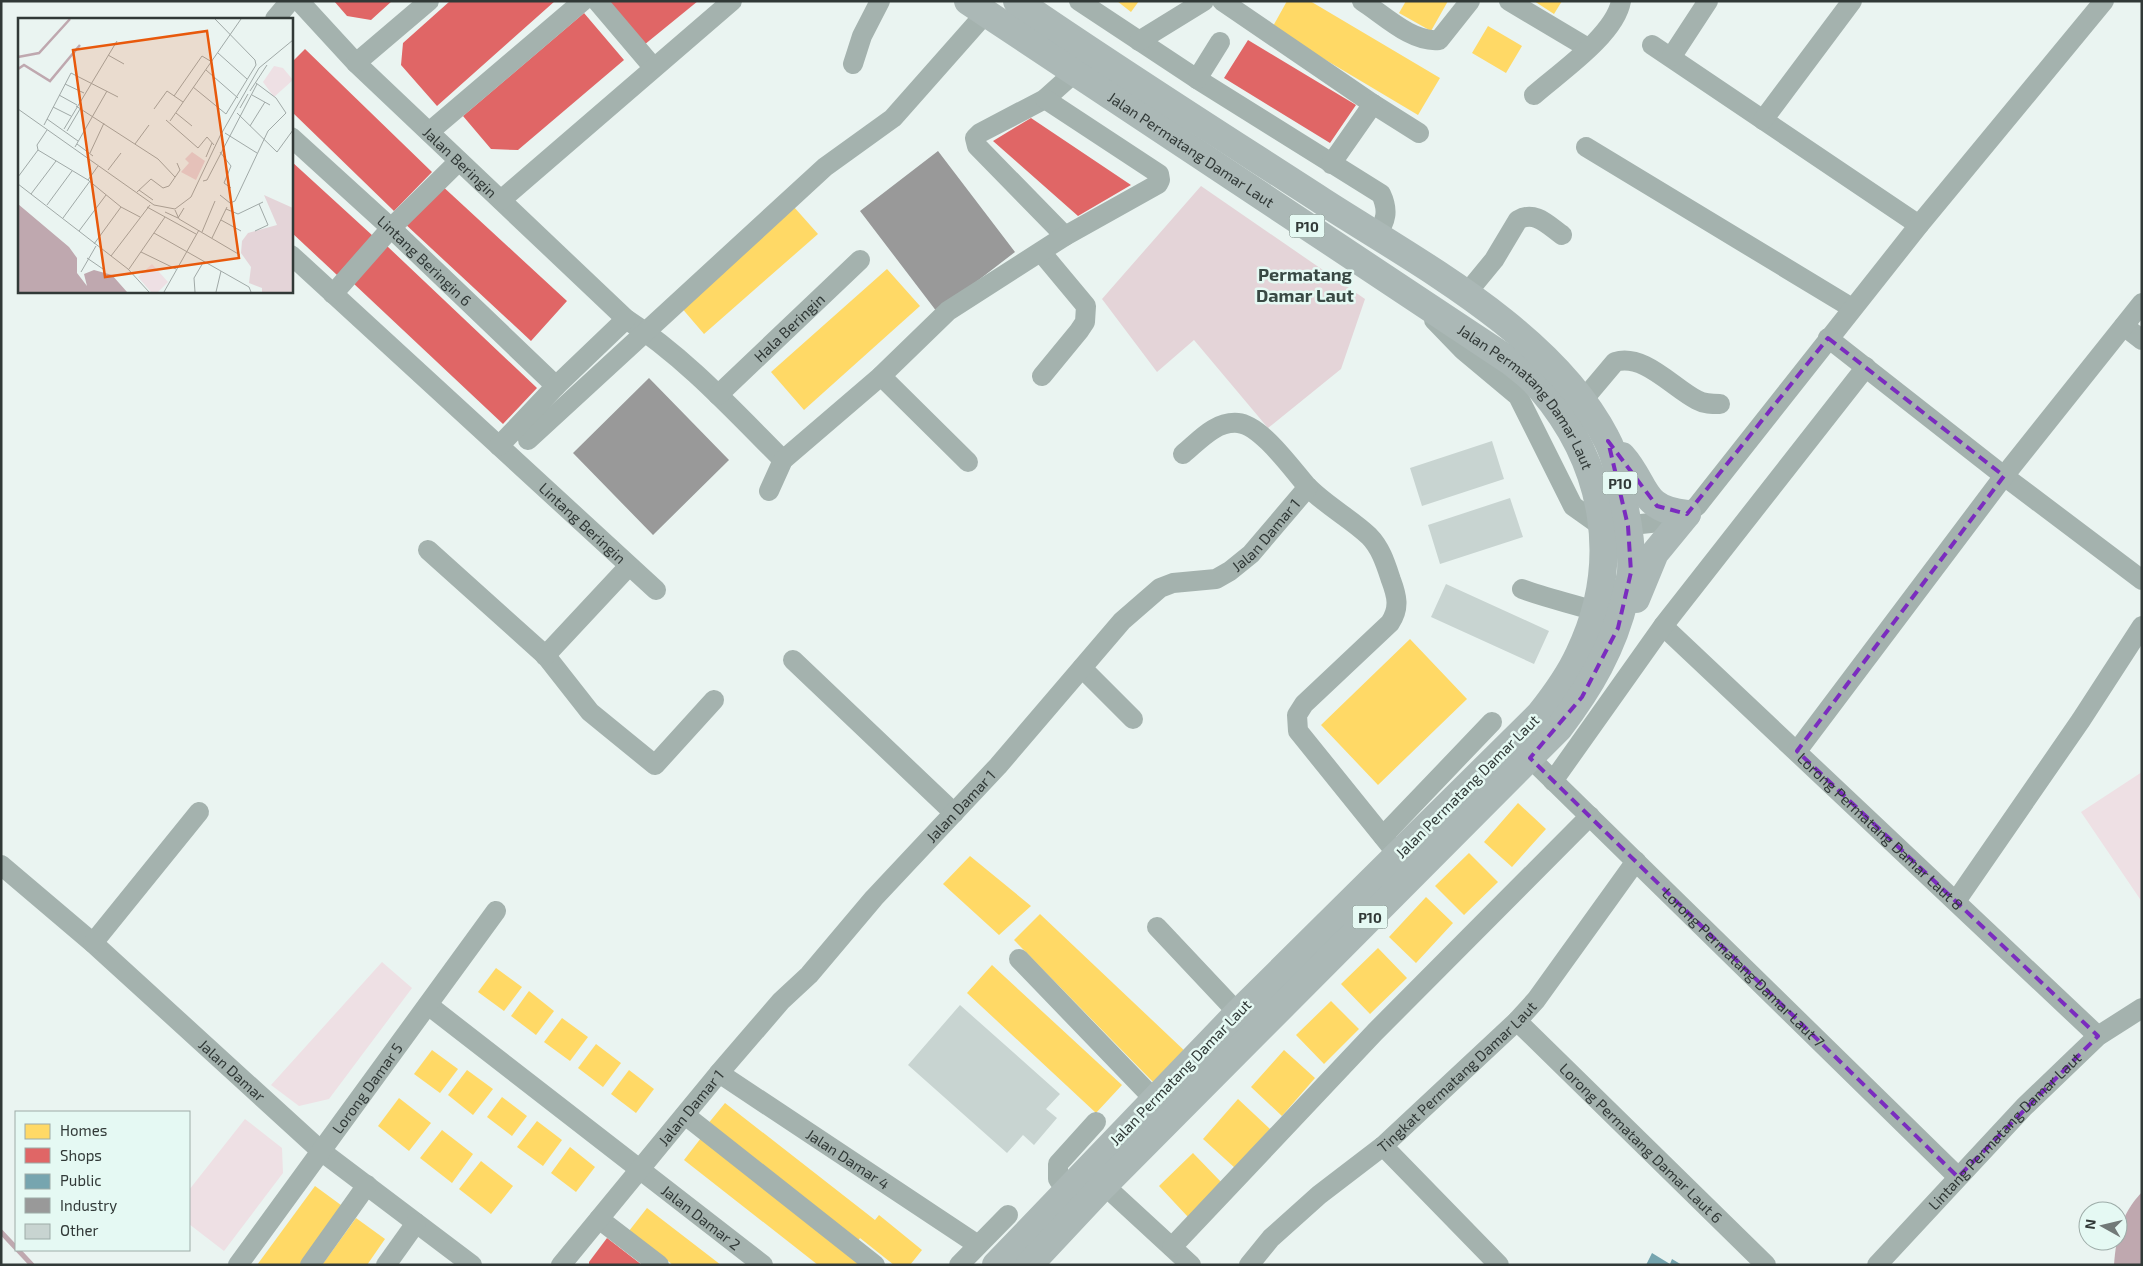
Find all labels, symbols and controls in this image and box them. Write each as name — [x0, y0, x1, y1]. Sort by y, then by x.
inset map — [18, 18, 292, 292]
street label: Jalan Permatang Damar Laut — [1105, 88, 1278, 211]
street label: Jalan Beringin — [420, 123, 501, 201]
street label: Lintang Beringin 6 — [374, 211, 476, 309]
road number: P10 — [1290, 215, 1324, 238]
district label: Permatang Damar Laut — [1256, 263, 1355, 306]
street label: Hala Beringin — [750, 290, 828, 365]
street label: Jalan Permatang Damar Laut — [1455, 320, 1597, 472]
road number: P10 — [1602, 472, 1638, 494]
street label: Lintang Beringin — [536, 479, 630, 567]
street label: Jalan Damar 1 — [1228, 495, 1303, 575]
street label: Jalan Permatang Damar Laut — [1392, 710, 1543, 861]
street label: Lorong Permatang Damar Laut 8 — [1794, 749, 1967, 913]
street label: Jalan Damar 1 — [922, 766, 999, 846]
street label: Lorong Permatang Damar Laut 7 — [1659, 884, 1829, 1051]
road number: P10 — [1352, 906, 1388, 929]
street label: Jalan Permatang Damar Laut — [1106, 995, 1255, 1149]
street label: Tingkat Permatang Damar Laut — [1374, 997, 1540, 1156]
street label: Jalan Damar — [195, 1035, 269, 1105]
street label: Lorong Damar 5 — [328, 1039, 406, 1137]
street label: Lintang Permatang Damar Laut — [1924, 1048, 2085, 1213]
street label: Lorong Permatang Damar Laut 6 — [1556, 1059, 1726, 1226]
street label: Jalan Damar 1 — [654, 1066, 727, 1149]
legend — [15, 1111, 190, 1251]
text: Homes — [60, 1121, 107, 1139]
street label: Jalan Damar 4 — [803, 1125, 893, 1193]
text: Shops — [60, 1146, 102, 1164]
text: Public — [60, 1171, 101, 1189]
street label: Jalan Damar 2 — [658, 1181, 744, 1253]
text: Industry — [60, 1196, 117, 1214]
north arrow — [2078, 1201, 2128, 1251]
text: N — [2081, 1218, 2099, 1230]
text: Other — [60, 1221, 99, 1239]

